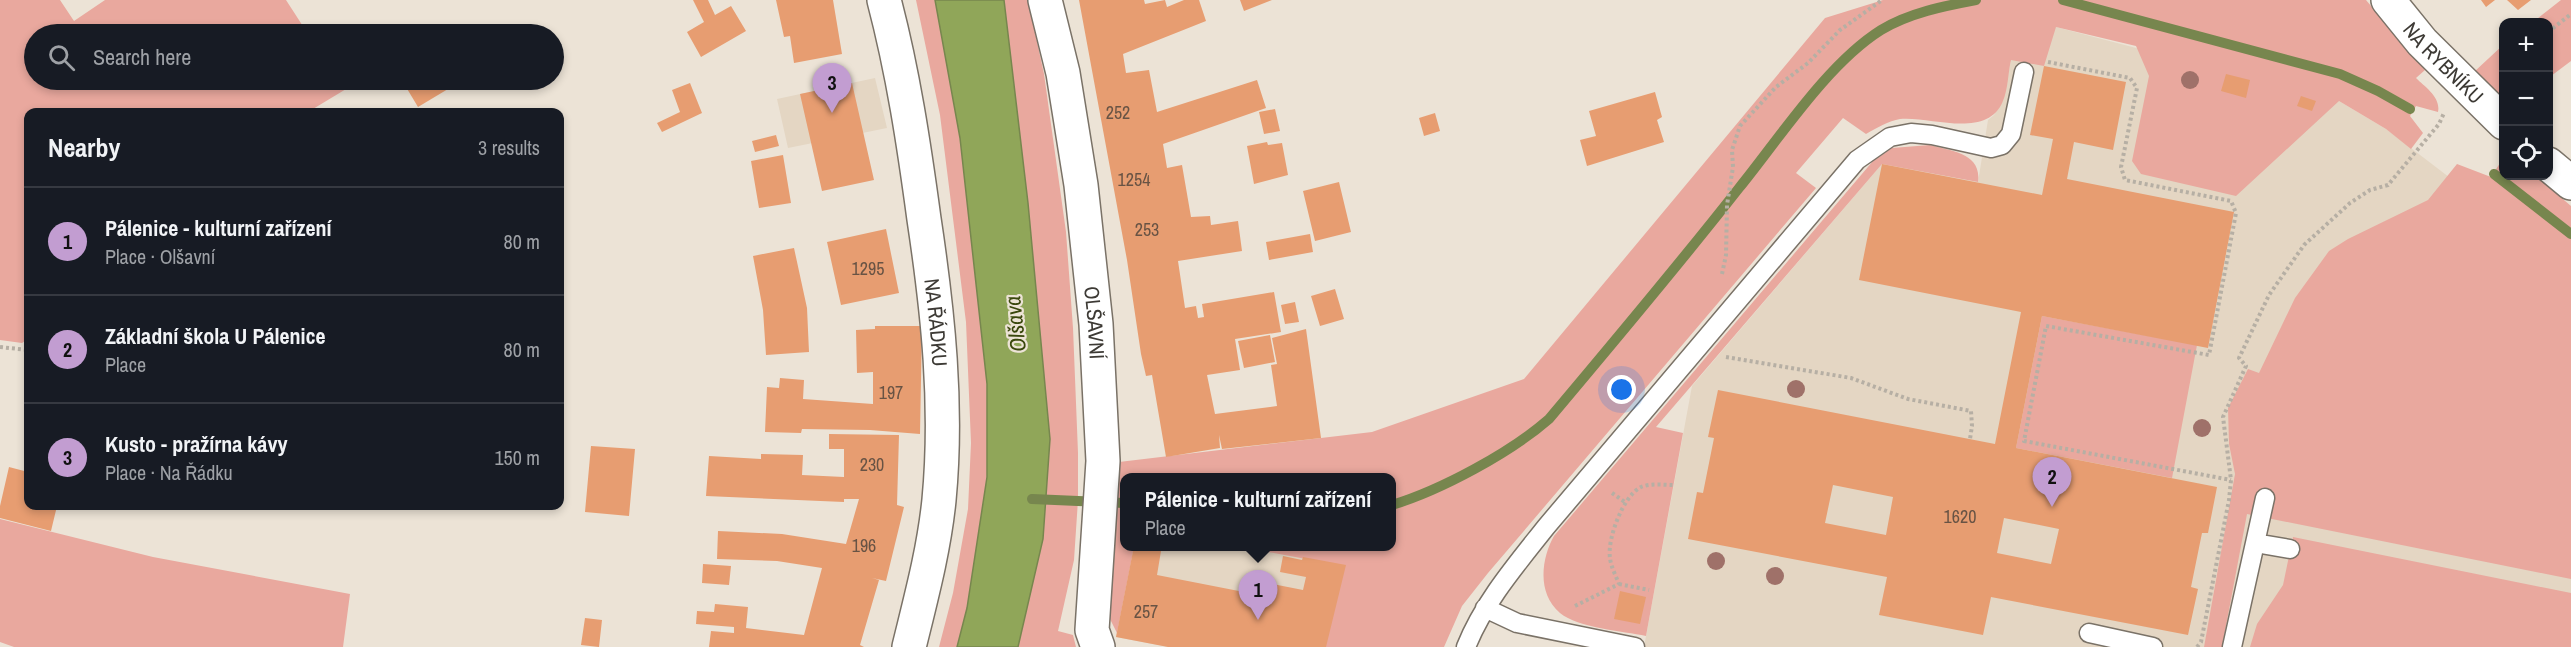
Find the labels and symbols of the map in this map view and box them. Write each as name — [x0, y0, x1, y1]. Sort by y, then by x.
street label: NA RYBNÍKU — [2397, 16, 2491, 110]
pin: 3 — [812, 63, 852, 113]
house number: 252 — [1106, 100, 1130, 125]
house number: 1254 — [1118, 167, 1150, 192]
house number: 253 — [1135, 217, 1159, 242]
house number: 1295 — [852, 256, 884, 281]
street label: NA ŘÁDKU — [918, 277, 955, 367]
street label: OLŠAVNÍ — [1077, 285, 1112, 360]
water label: Olšava — [997, 295, 1033, 353]
your location — [1607, 375, 1636, 404]
house number: 197 — [879, 380, 903, 405]
house number: 230 — [860, 452, 884, 477]
pin: 2 — [2032, 458, 2072, 507]
house number: 1620 — [1944, 504, 1976, 529]
house number: 196 — [852, 533, 876, 558]
pin: 1 — [1238, 570, 1278, 620]
house number: 257 — [1134, 599, 1158, 624]

